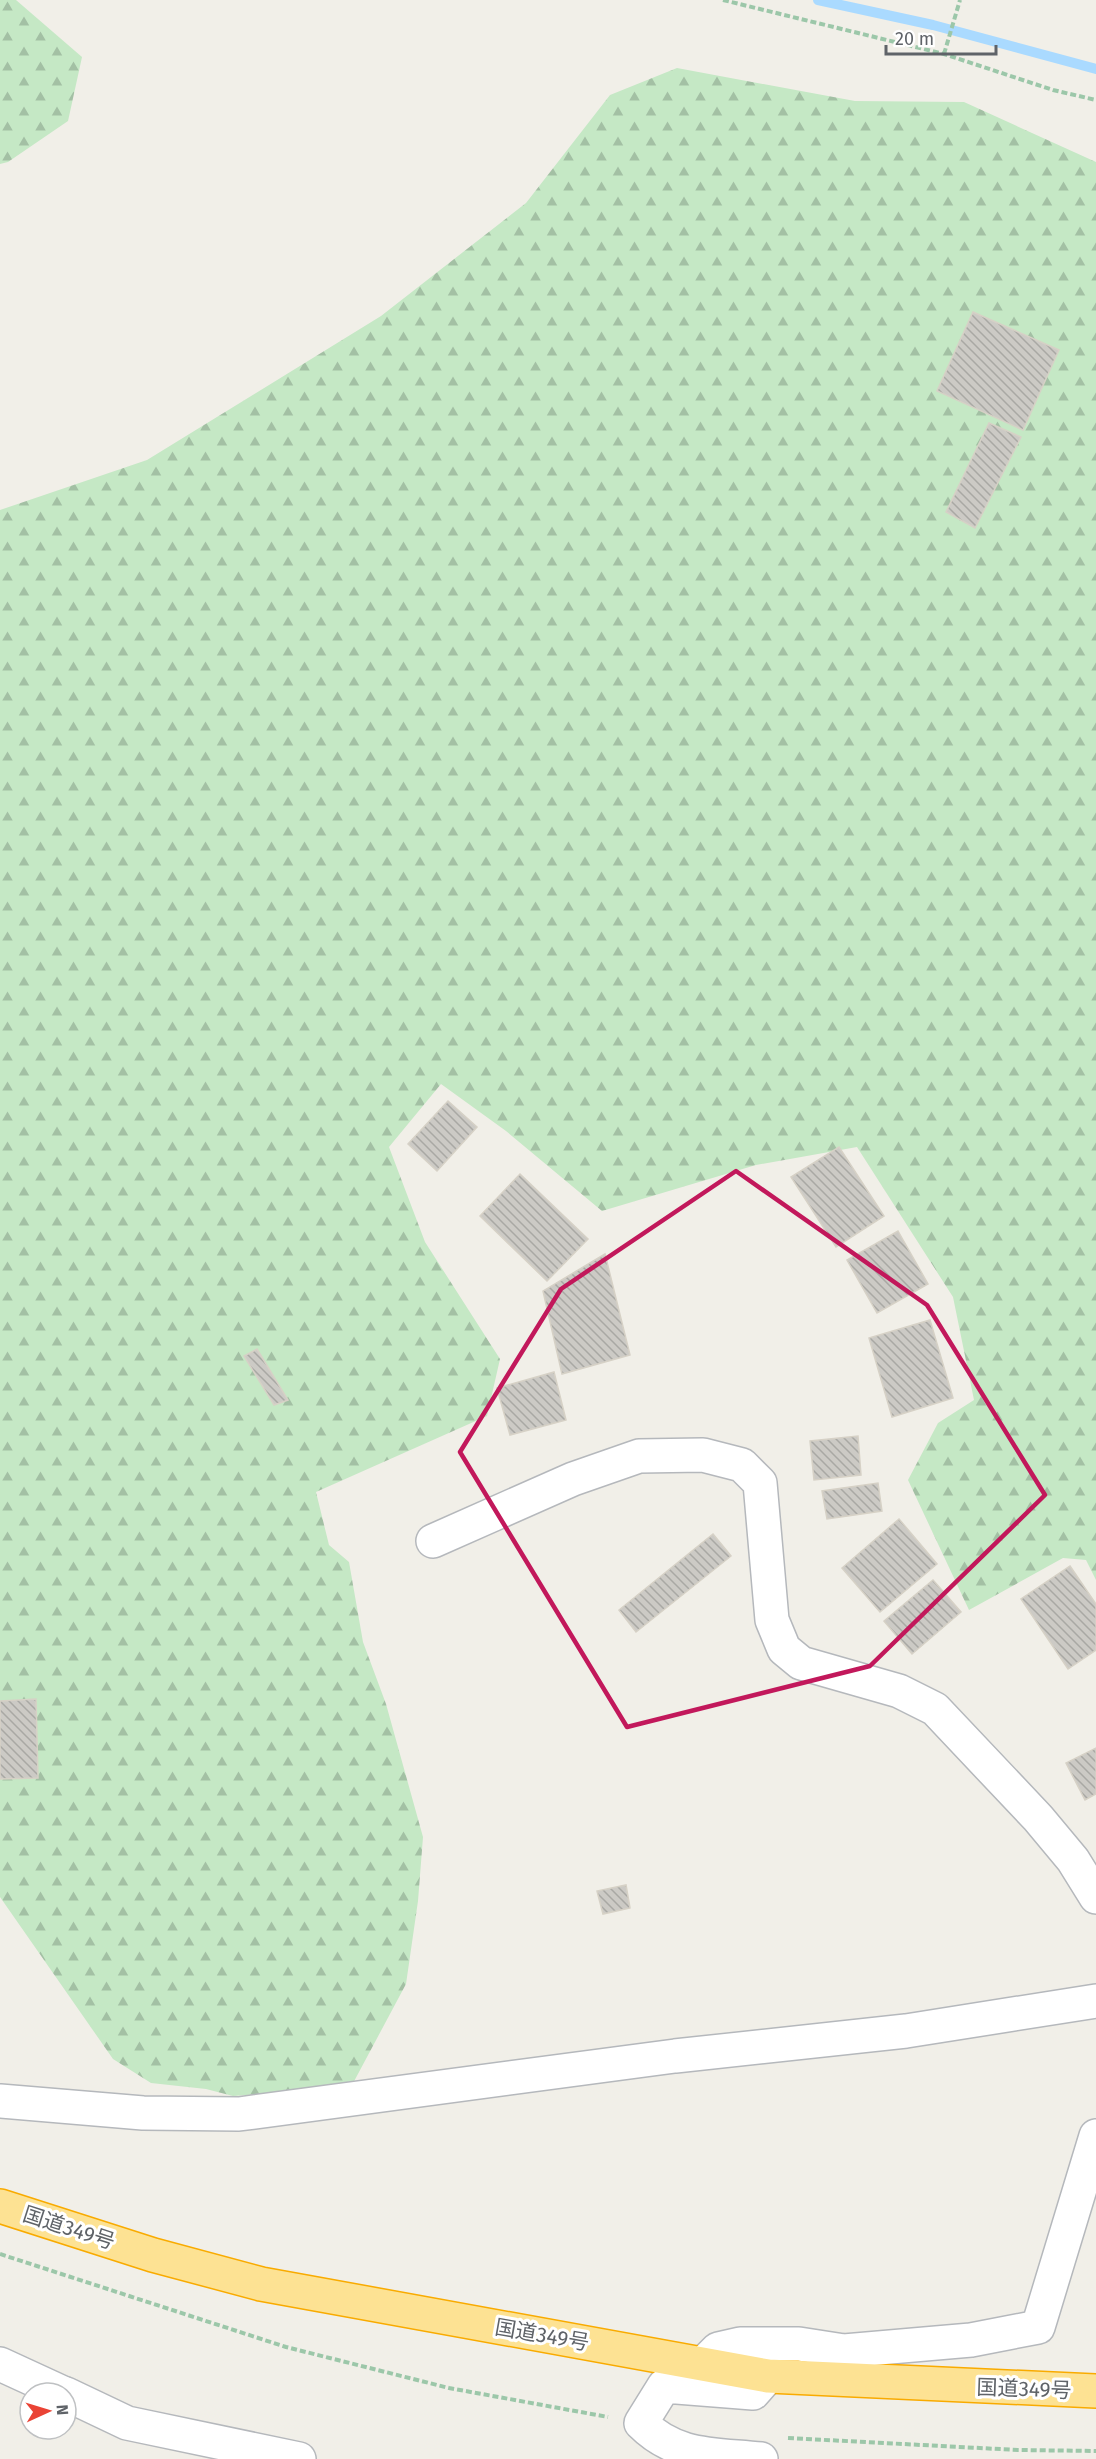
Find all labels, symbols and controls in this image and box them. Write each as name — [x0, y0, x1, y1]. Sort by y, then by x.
scale bar — [886, 18, 996, 56]
text: 20 m — [895, 28, 934, 50]
street label: 国道349号 — [20, 2201, 118, 2255]
street label: 国道349号 — [493, 2314, 591, 2356]
street label: 国道349号 — [976, 2374, 1072, 2404]
north arrow — [18, 2381, 78, 2441]
text: N — [53, 2404, 72, 2416]

